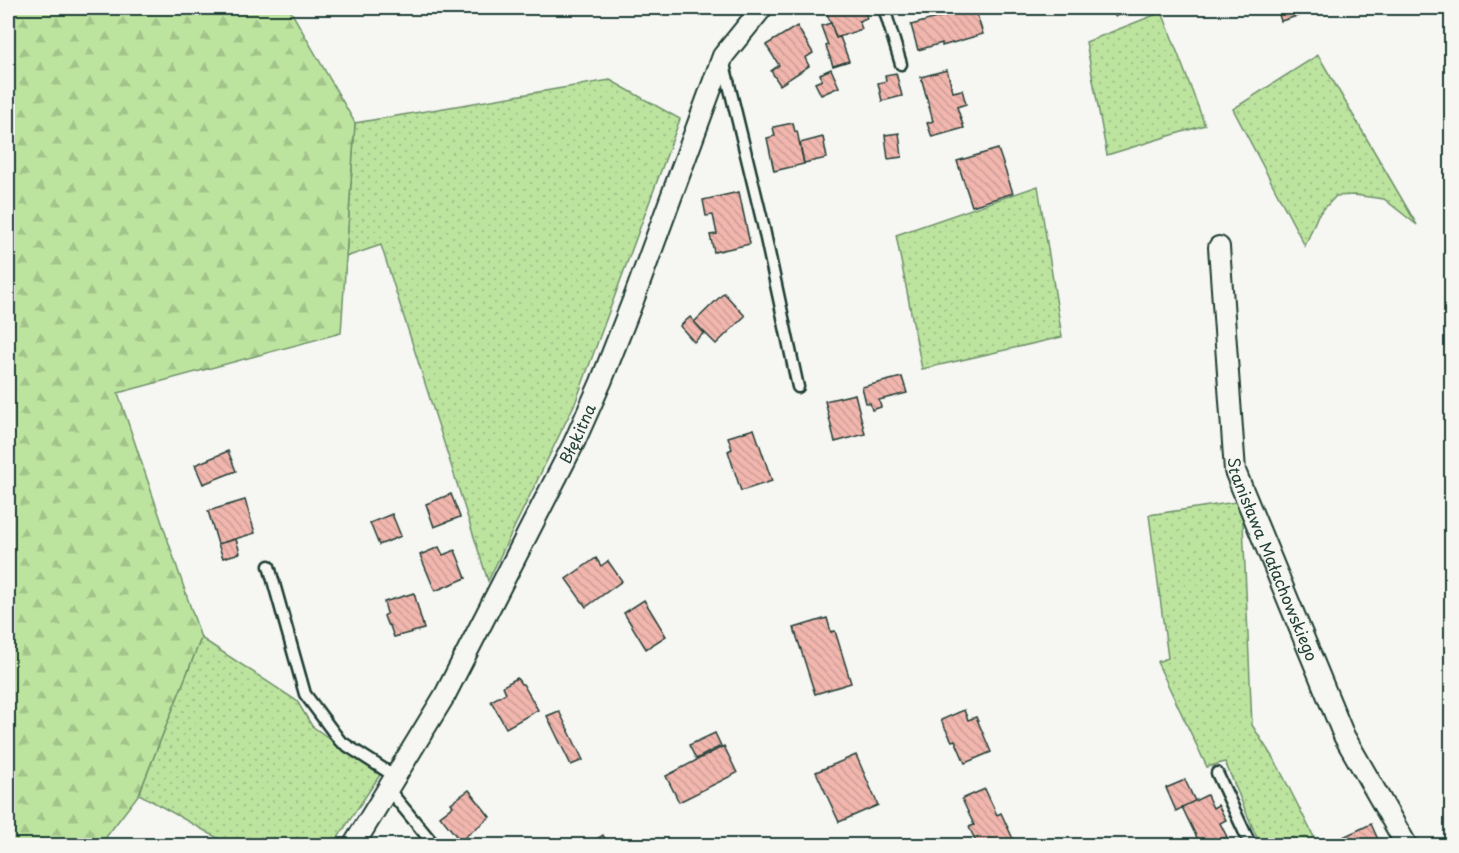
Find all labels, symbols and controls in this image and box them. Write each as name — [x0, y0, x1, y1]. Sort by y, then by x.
street label: Błękitna — [553, 399, 601, 467]
street label: Stanisława Małachowskiego — [1223, 456, 1325, 664]

